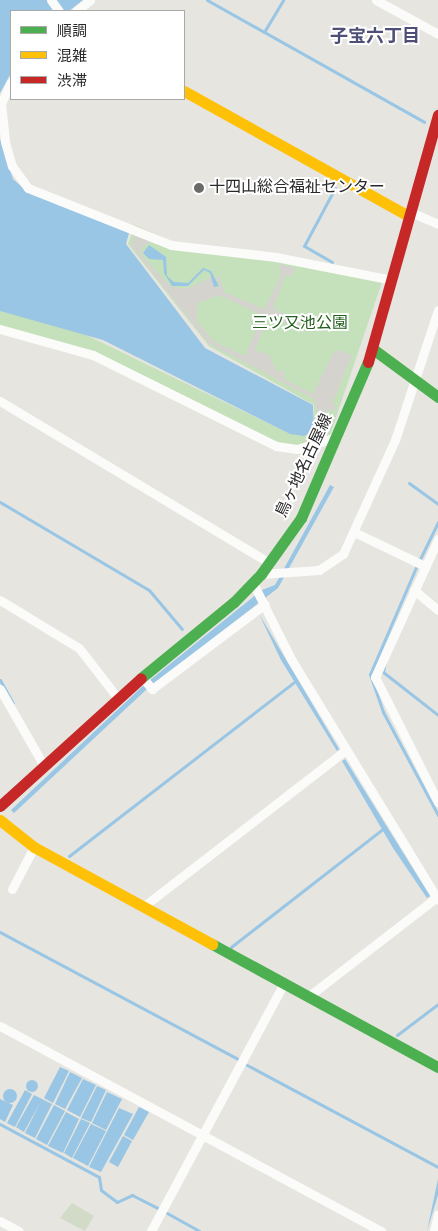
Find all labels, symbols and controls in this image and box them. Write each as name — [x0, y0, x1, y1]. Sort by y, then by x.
legend — [10, 10, 185, 100]
text: 順調 — [57, 22, 87, 41]
district label: 子宝六丁目 — [330, 26, 420, 48]
text: 混雑 — [57, 47, 87, 66]
text: 渋滞 — [57, 72, 87, 91]
place label: 十四山総合福祉センター — [209, 178, 385, 198]
marker: 十四山総合福祉センター — [193, 182, 205, 194]
park label: 三ツ又池公園 — [252, 314, 348, 334]
street label: 鳥ヶ地名古屋線 — [273, 411, 337, 521]

